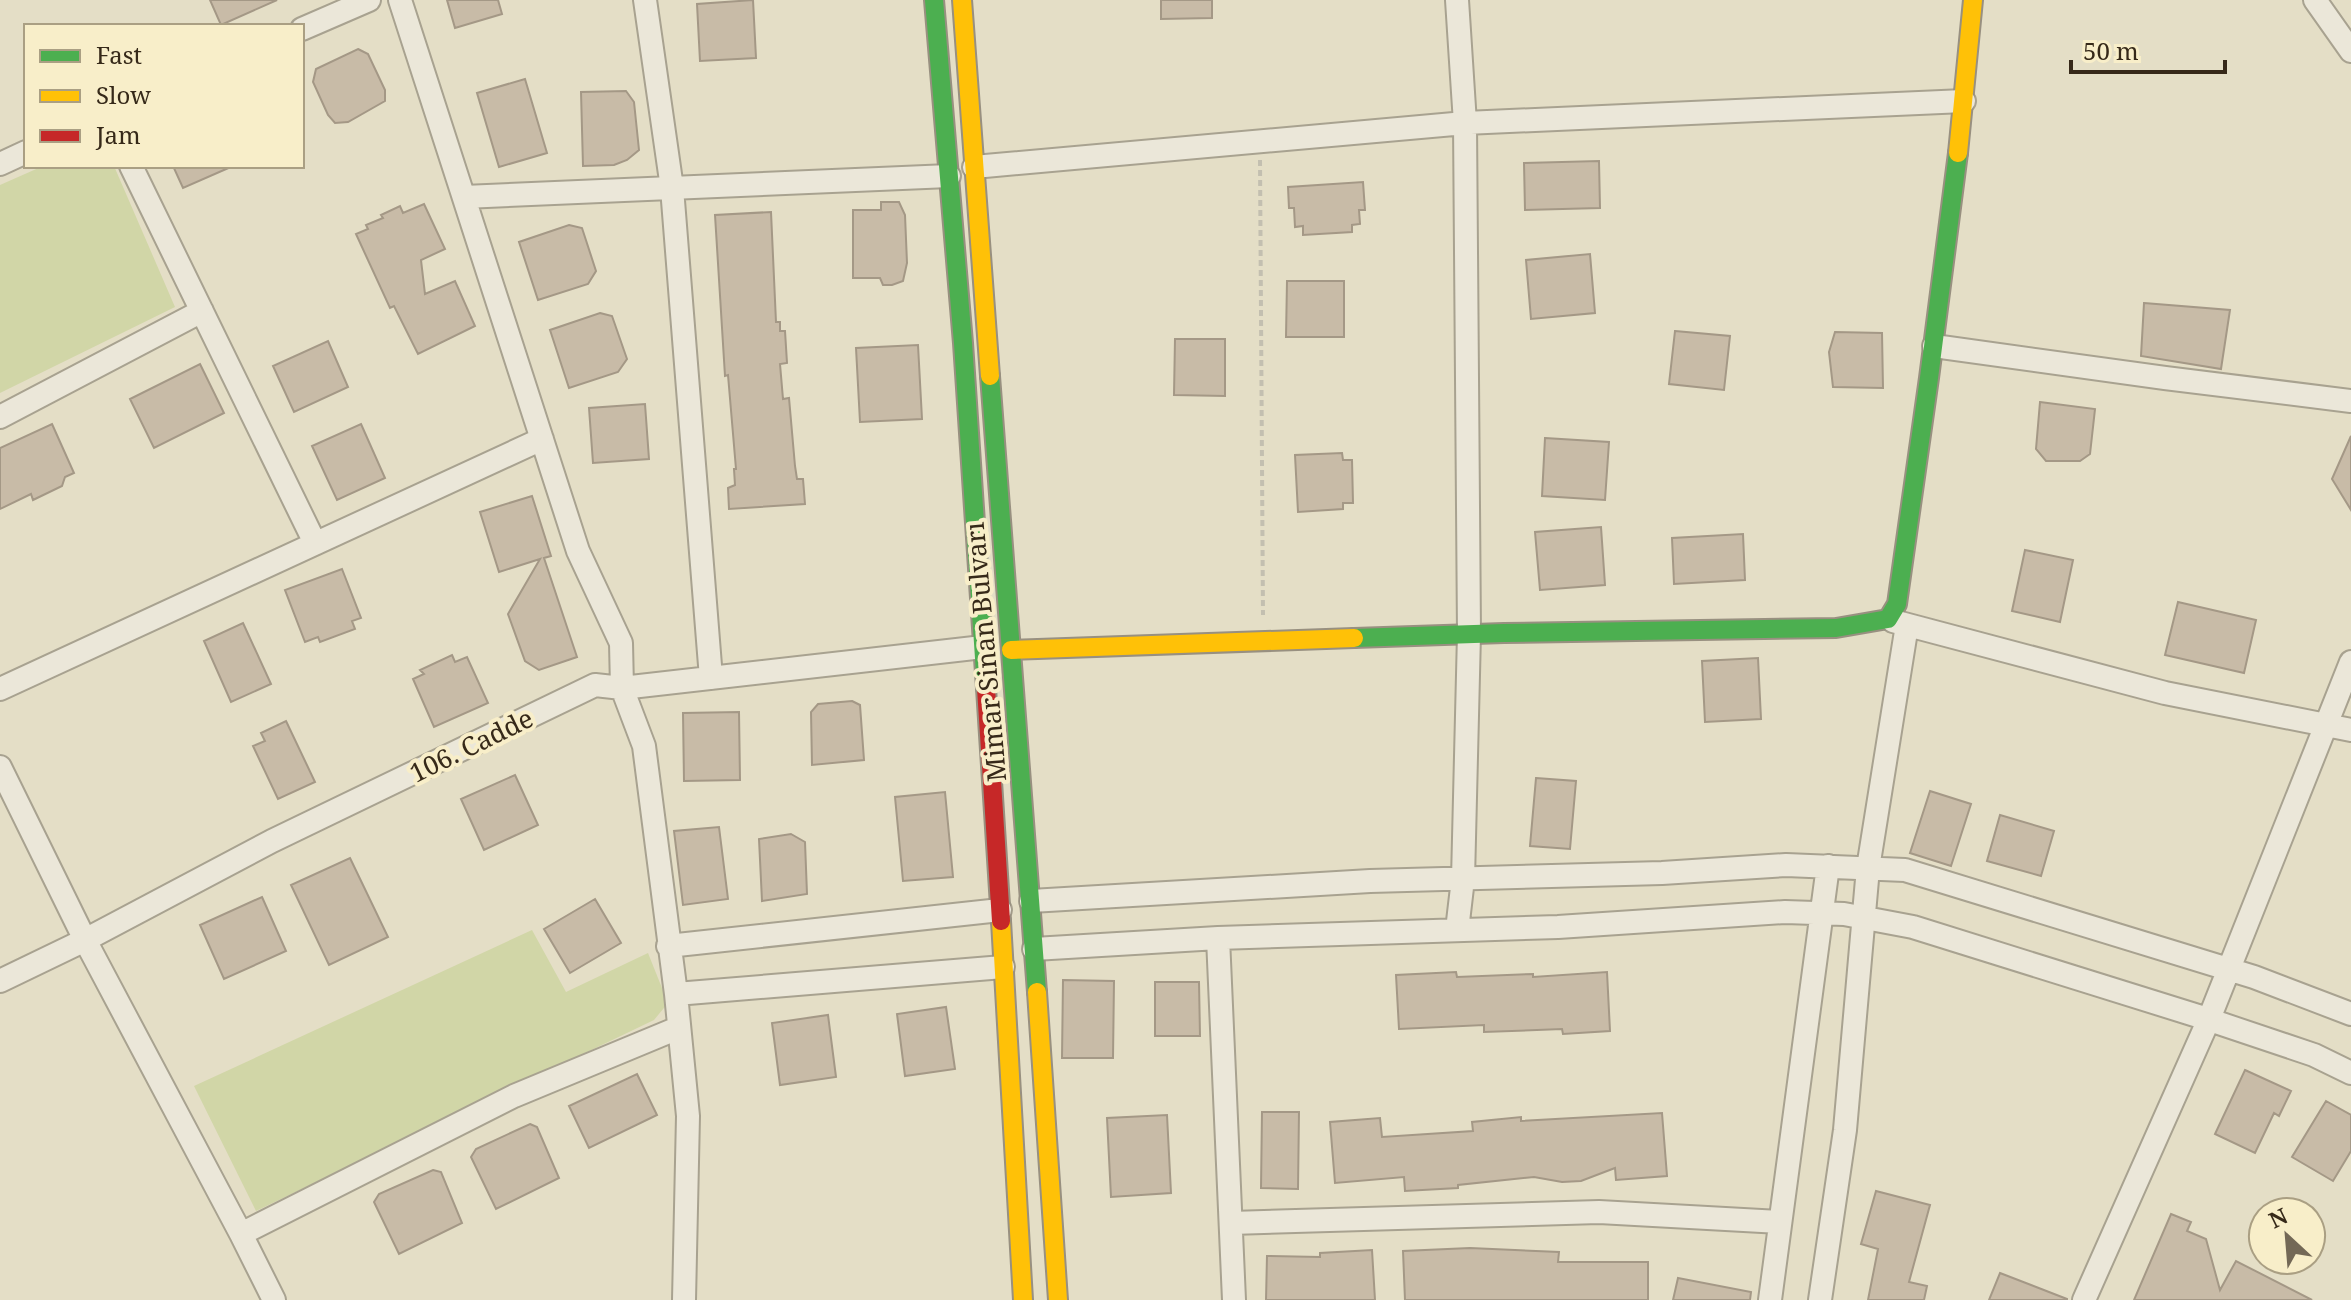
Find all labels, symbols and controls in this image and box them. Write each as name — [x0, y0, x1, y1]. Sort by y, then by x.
legend — [24, 24, 304, 168]
scale bar — [2071, 24, 2225, 74]
text: 50 m — [2083, 34, 2139, 67]
text: Fast — [96, 38, 142, 71]
text: Slow — [96, 78, 151, 111]
text: Jam — [95, 118, 141, 151]
street label: Mimar Sinan Bulvarı — [956, 521, 1014, 783]
street label: 106. Cadde — [403, 700, 539, 790]
north arrow — [2247, 1196, 2327, 1276]
text: N — [2263, 1200, 2292, 1234]

